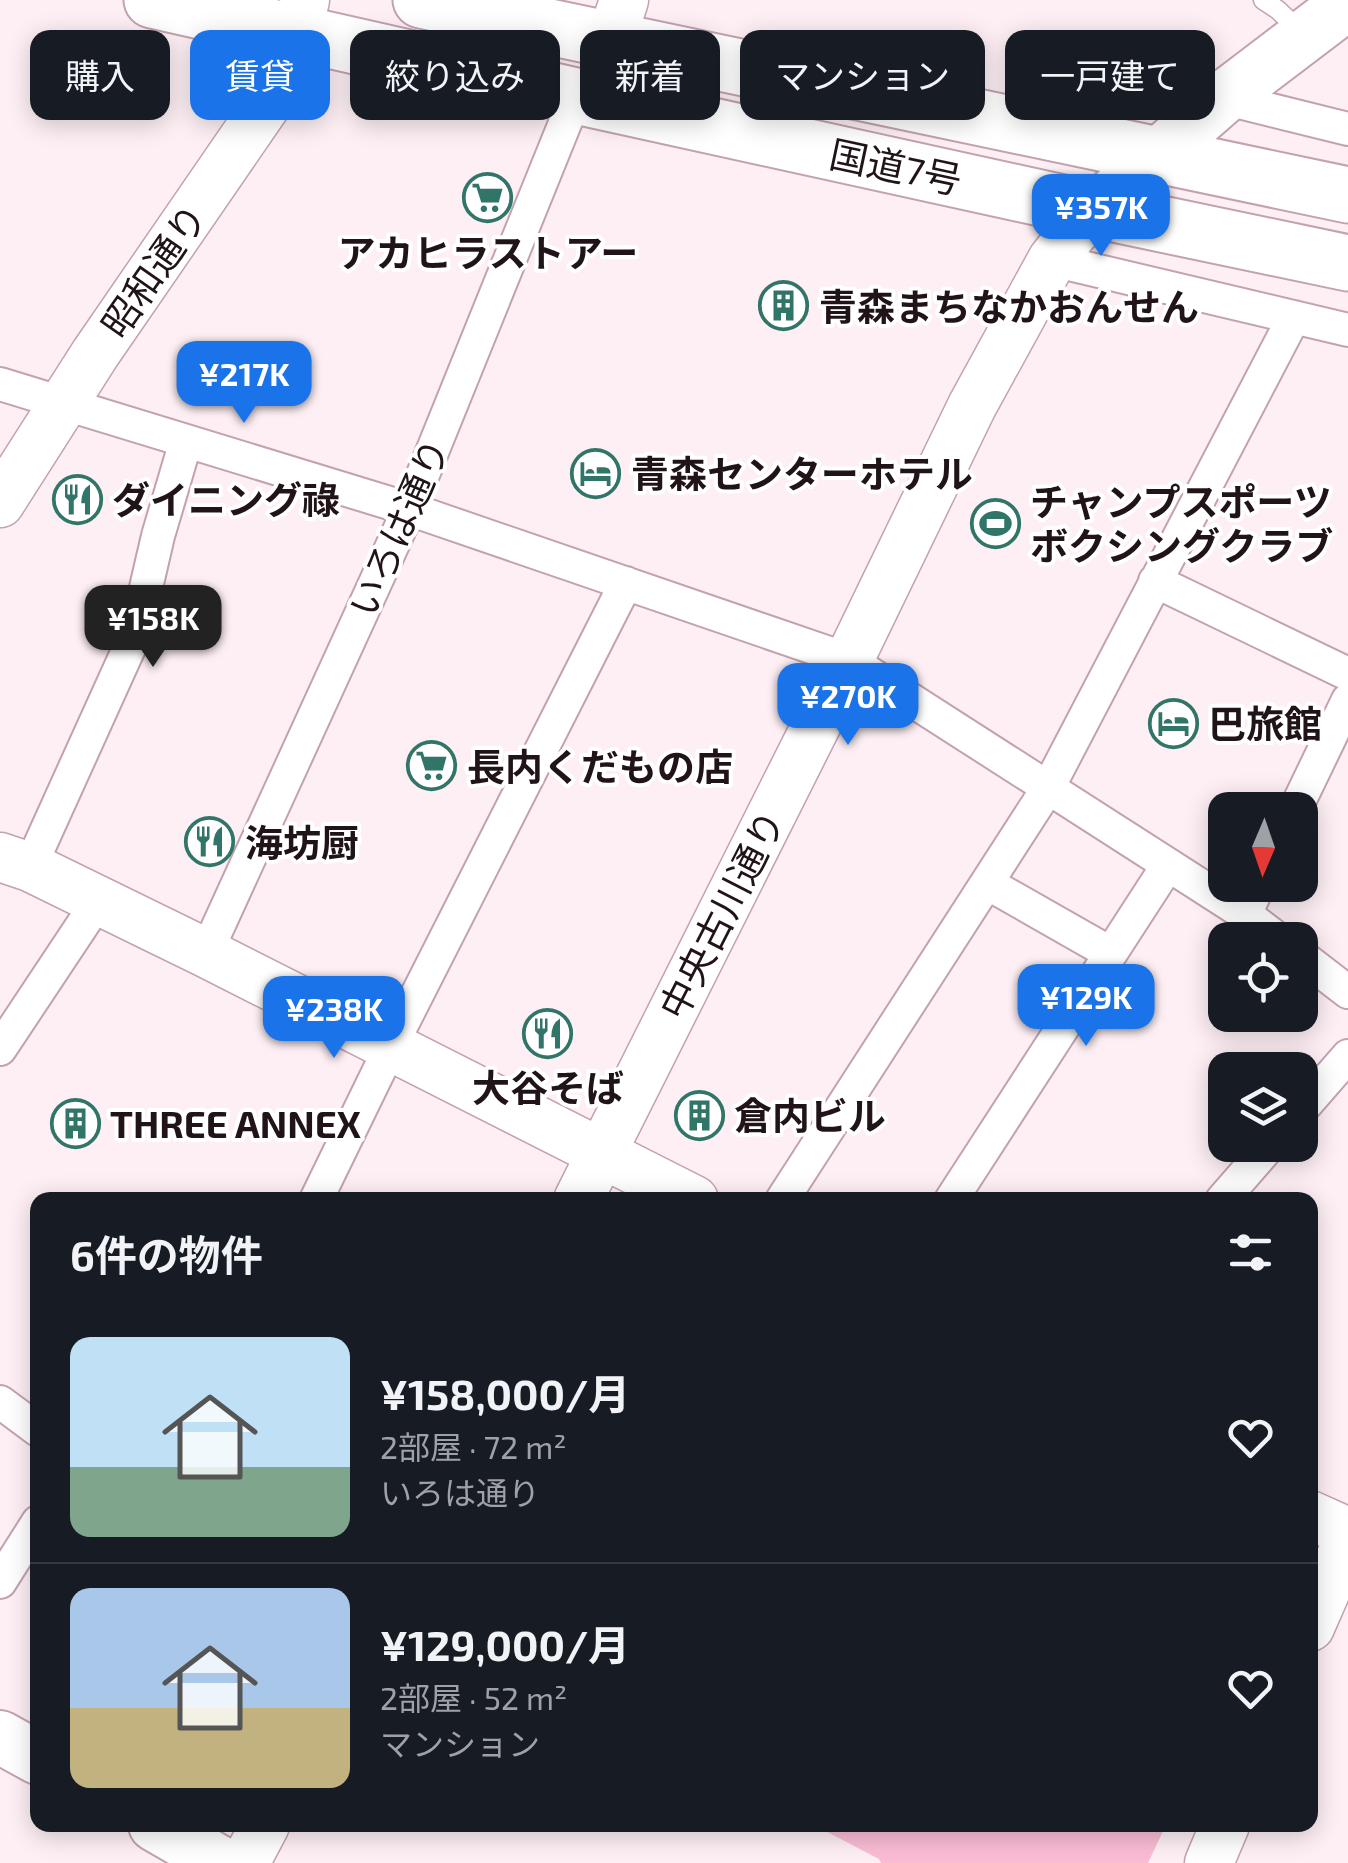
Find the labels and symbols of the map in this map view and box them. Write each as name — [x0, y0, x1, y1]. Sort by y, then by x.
street label: 国道7号 — [826, 130, 966, 202]
supermarket icon: アカヒラストアー — [462, 172, 514, 224]
pin: ¥357K — [1031, 174, 1171, 259]
street label: 昭和通り — [91, 195, 215, 345]
place label: アカヒラストアー — [338, 229, 638, 275]
building icon: 青森まちなかおんせん — [758, 280, 810, 332]
place label: 青森まちなかおんせん — [819, 283, 1199, 329]
pin: ¥217K — [174, 341, 314, 426]
street label: いろは通り — [338, 431, 458, 623]
hotel icon: 青森センターホテル — [570, 447, 622, 499]
place label: 青森センターホテル — [631, 450, 973, 496]
restaurant icon: ダイニング祿 — [51, 473, 103, 525]
place label: ダイニング祿 — [112, 476, 340, 522]
place label: チャンプスポーツ ボクシングクラブ — [1030, 478, 1333, 568]
sports icon: チャンプスポーツ ボクシングクラブ — [969, 497, 1021, 549]
pin: ¥158K — [83, 585, 223, 670]
pin: ¥270K — [778, 663, 918, 748]
hotel icon: 巴旅館 — [1147, 697, 1199, 749]
place label: 巴旅館 — [1208, 700, 1322, 746]
supermarket icon: 長内くだもの店 — [406, 740, 458, 792]
place label: 長内くだもの店 — [467, 743, 733, 789]
north arrow — [1208, 792, 1318, 902]
street label: 中央古川通り — [649, 802, 793, 1026]
restaurant icon: 海坊厨 — [184, 816, 236, 868]
place label: 海坊厨 — [245, 819, 359, 865]
pin: ¥129K — [1016, 964, 1156, 1049]
pin: ¥238K — [264, 976, 404, 1061]
restaurant icon: 大谷そば — [522, 1007, 574, 1059]
place label: 大谷そば — [472, 1064, 624, 1110]
building icon: 倉内ビル — [673, 1089, 725, 1141]
place label: 倉内ビル — [734, 1092, 886, 1138]
building icon: THREE ANNEX — [49, 1097, 101, 1149]
place label: THREE ANNEX — [110, 1100, 362, 1146]

